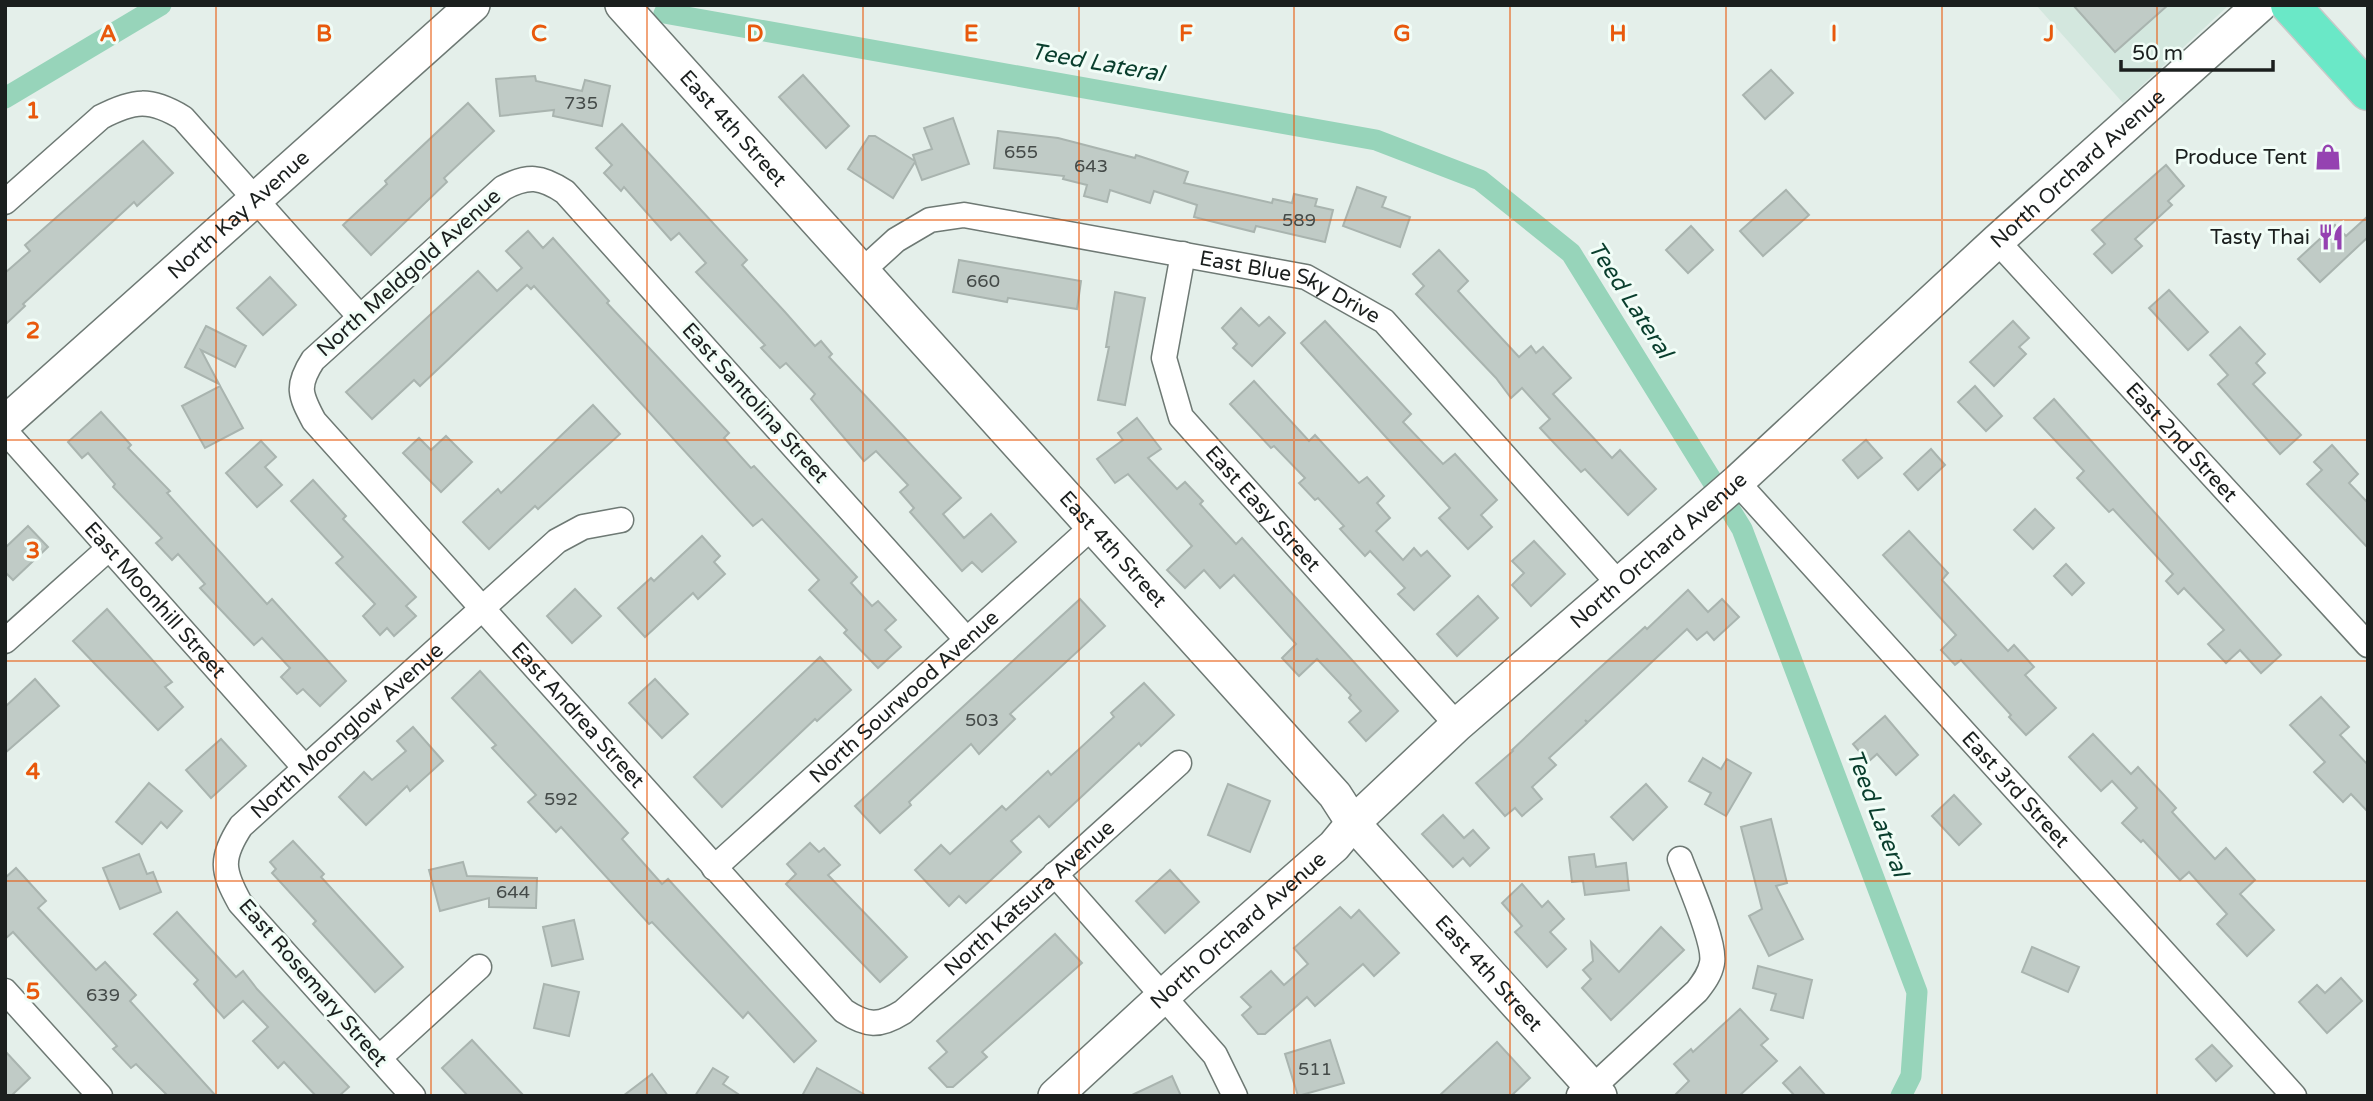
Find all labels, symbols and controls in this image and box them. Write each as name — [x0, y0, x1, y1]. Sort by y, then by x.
text: A — [99, 20, 117, 48]
text: B — [316, 20, 332, 48]
text: C — [531, 20, 547, 48]
text: D — [746, 20, 764, 48]
text: E — [964, 20, 978, 48]
text: F — [1179, 20, 1193, 48]
text: G — [1393, 20, 1411, 48]
text: H — [1609, 20, 1627, 48]
text: I — [1831, 20, 1837, 48]
text: J — [2043, 20, 2054, 48]
scale bar — [2121, 28, 2273, 72]
water label: Teed Lateral — [1029, 38, 1168, 89]
text: 50 m — [2132, 41, 2183, 66]
street label: East 4th Street — [674, 65, 792, 192]
street label: North Orchard Avenue — [1985, 84, 2170, 253]
house number: 735 — [564, 92, 598, 114]
text: 1 — [26, 97, 40, 125]
house number: 655 — [1004, 141, 1038, 163]
shop icon: Produce Tent — [2313, 142, 2343, 172]
street label: North Kay Avenue — [162, 145, 314, 284]
place label: Produce Tent — [2174, 145, 2307, 170]
house number: 643 — [1074, 155, 1108, 177]
street label: North Meldgold Avenue — [312, 184, 506, 362]
house number: 589 — [1282, 209, 1316, 231]
restaurant icon: Tasty Thai — [2316, 222, 2346, 252]
place label: Tasty Thai — [2210, 225, 2310, 250]
water label: Teed Lateral — [1582, 236, 1679, 366]
street label: East Blue Sky Drive — [1198, 245, 1385, 329]
house number: 660 — [966, 270, 1000, 292]
text: 2 — [26, 317, 40, 345]
street label: East Santolina Street — [676, 318, 834, 488]
street label: East 2nd Street — [2121, 377, 2243, 507]
street label: East Easy Street — [1200, 440, 1326, 577]
street label: North Orchard Avenue — [1565, 467, 1752, 634]
street label: East 4th Street — [1054, 486, 1172, 613]
street label: East Moonhill Street — [79, 516, 231, 683]
text: 3 — [26, 537, 40, 565]
street label: North Sourwood Avenue — [804, 605, 1004, 788]
street label: North Moonglow Avenue — [245, 637, 448, 824]
street label: East Andrea Street — [506, 637, 650, 793]
house number: 503 — [965, 709, 999, 731]
street label: East 3rd Street — [1957, 726, 2075, 853]
water label: Teed Lateral — [1840, 745, 1915, 883]
text: 4 — [26, 758, 41, 786]
house number: 592 — [544, 788, 578, 810]
street label: North Katsura Avenue — [939, 815, 1120, 981]
street label: North Orchard Avenue — [1145, 846, 1331, 1014]
house number: 644 — [496, 881, 530, 903]
street label: East Rosemary Street — [233, 894, 393, 1072]
street label: East 4th Street — [1430, 910, 1548, 1037]
text: 5 — [26, 978, 40, 1006]
house number: 639 — [86, 984, 120, 1006]
house number: 511 — [1298, 1058, 1332, 1080]

